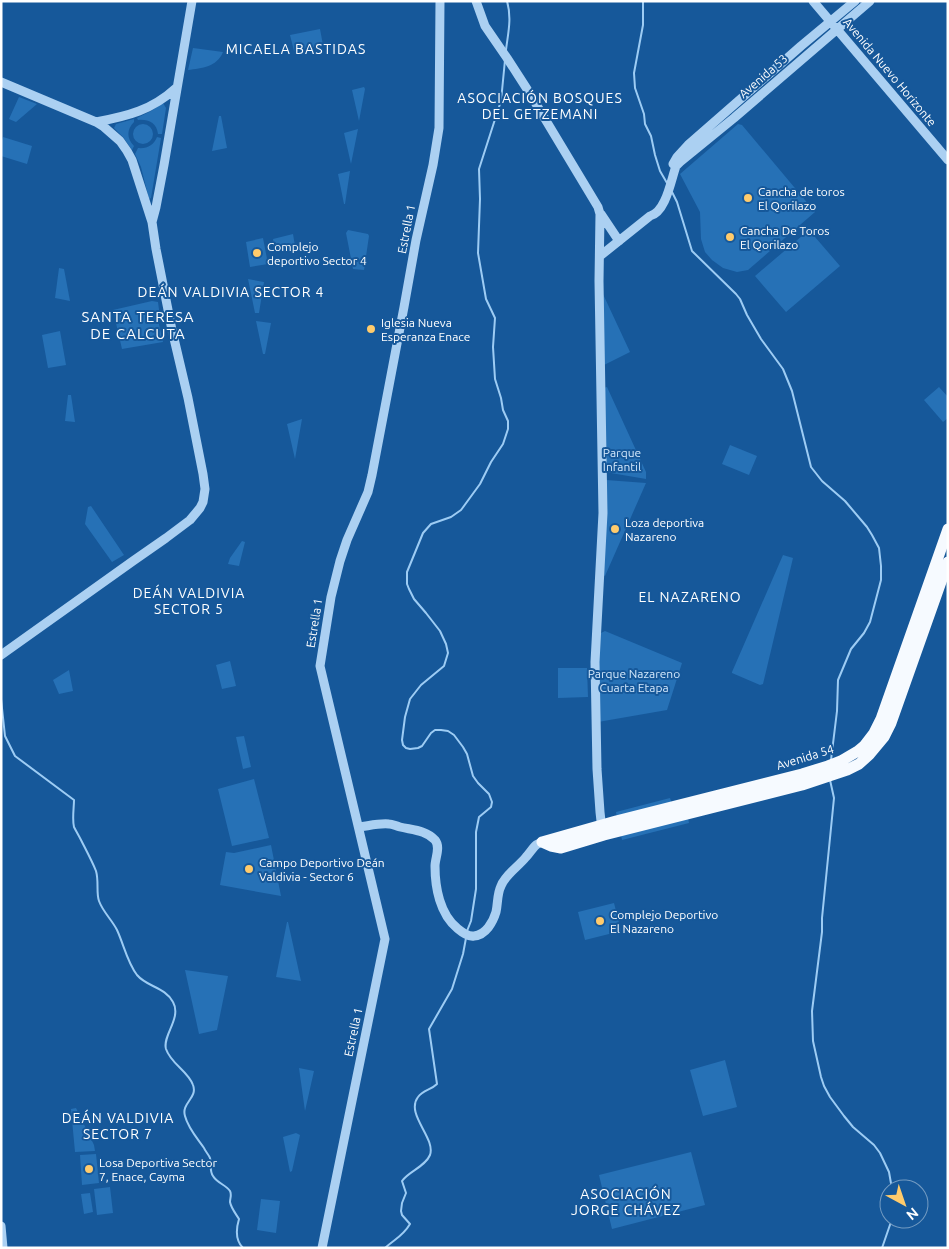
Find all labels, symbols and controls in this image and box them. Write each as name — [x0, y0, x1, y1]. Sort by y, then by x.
street label: Avenida Nuevo Horizonte — [841, 15, 939, 129]
district label: MICAELA BASTIDAS — [226, 41, 366, 57]
street label: Avenida 53 — [736, 52, 790, 100]
district label: ASOCIACIÓN BOSQUES DEL GETZEMANI — [457, 89, 623, 122]
place label: Cancha de toros El Qorilazo — [758, 185, 845, 212]
marker: Cancha de toros El Qorilazo — [742, 192, 754, 204]
street label: Estrella 1 — [395, 203, 417, 255]
place label: Cancha De Toros El Qorilazo — [740, 224, 829, 251]
marker: Cancha De Toros El Qorilazo — [724, 231, 736, 243]
place label: Complejo deportivo Sector 4 — [267, 240, 367, 267]
marker: Complejo deportivo Sector 4 — [251, 247, 263, 259]
district label: DEÁN VALDIVIA SECTOR 4 — [138, 283, 324, 300]
district label: SANTA TERESA DE CALCUTA — [81, 308, 195, 342]
place label: Iglesia Nueva Esperanza Enace — [381, 316, 470, 343]
marker: Iglesia Nueva Esperanza Enace — [365, 323, 377, 335]
park label: Parque Infantil — [603, 446, 641, 473]
place label: Loza deportiva Nazareno — [625, 516, 704, 543]
marker: Loza deportiva Nazareno — [609, 523, 621, 535]
district label: DEÁN VALDIVIA SECTOR 5 — [133, 584, 245, 617]
district label: EL NAZARENO — [638, 589, 742, 605]
street label: Estrella 1 — [304, 597, 324, 649]
park label: Parque Nazareno Cuarta Etapa — [588, 667, 680, 694]
street label: Avenida 54 — [775, 742, 835, 772]
place label: Campo Deportivo Deán Valdivia - Sector 6 — [259, 856, 385, 883]
marker: Campo Deportivo Deán Valdivia - Sector 6 — [243, 863, 255, 875]
place label: Complejo Deportivo El Nazareno — [610, 908, 718, 935]
marker: Complejo Deportivo El Nazareno — [594, 915, 606, 927]
street label: Estrella 1 — [341, 1006, 365, 1058]
district label: DEÁN VALDIVIA SECTOR 7 — [62, 1109, 174, 1142]
place label: Losa Deportiva Sector 7, Enace, Cayma — [99, 1156, 218, 1183]
marker: Losa Deportiva Sector 7, Enace, Cayma — [83, 1163, 95, 1175]
north arrow — [879, 1179, 929, 1229]
district label: ASOCIACIÓN JORGE CHÁVEZ — [571, 1185, 681, 1218]
text: N — [903, 1204, 922, 1223]

